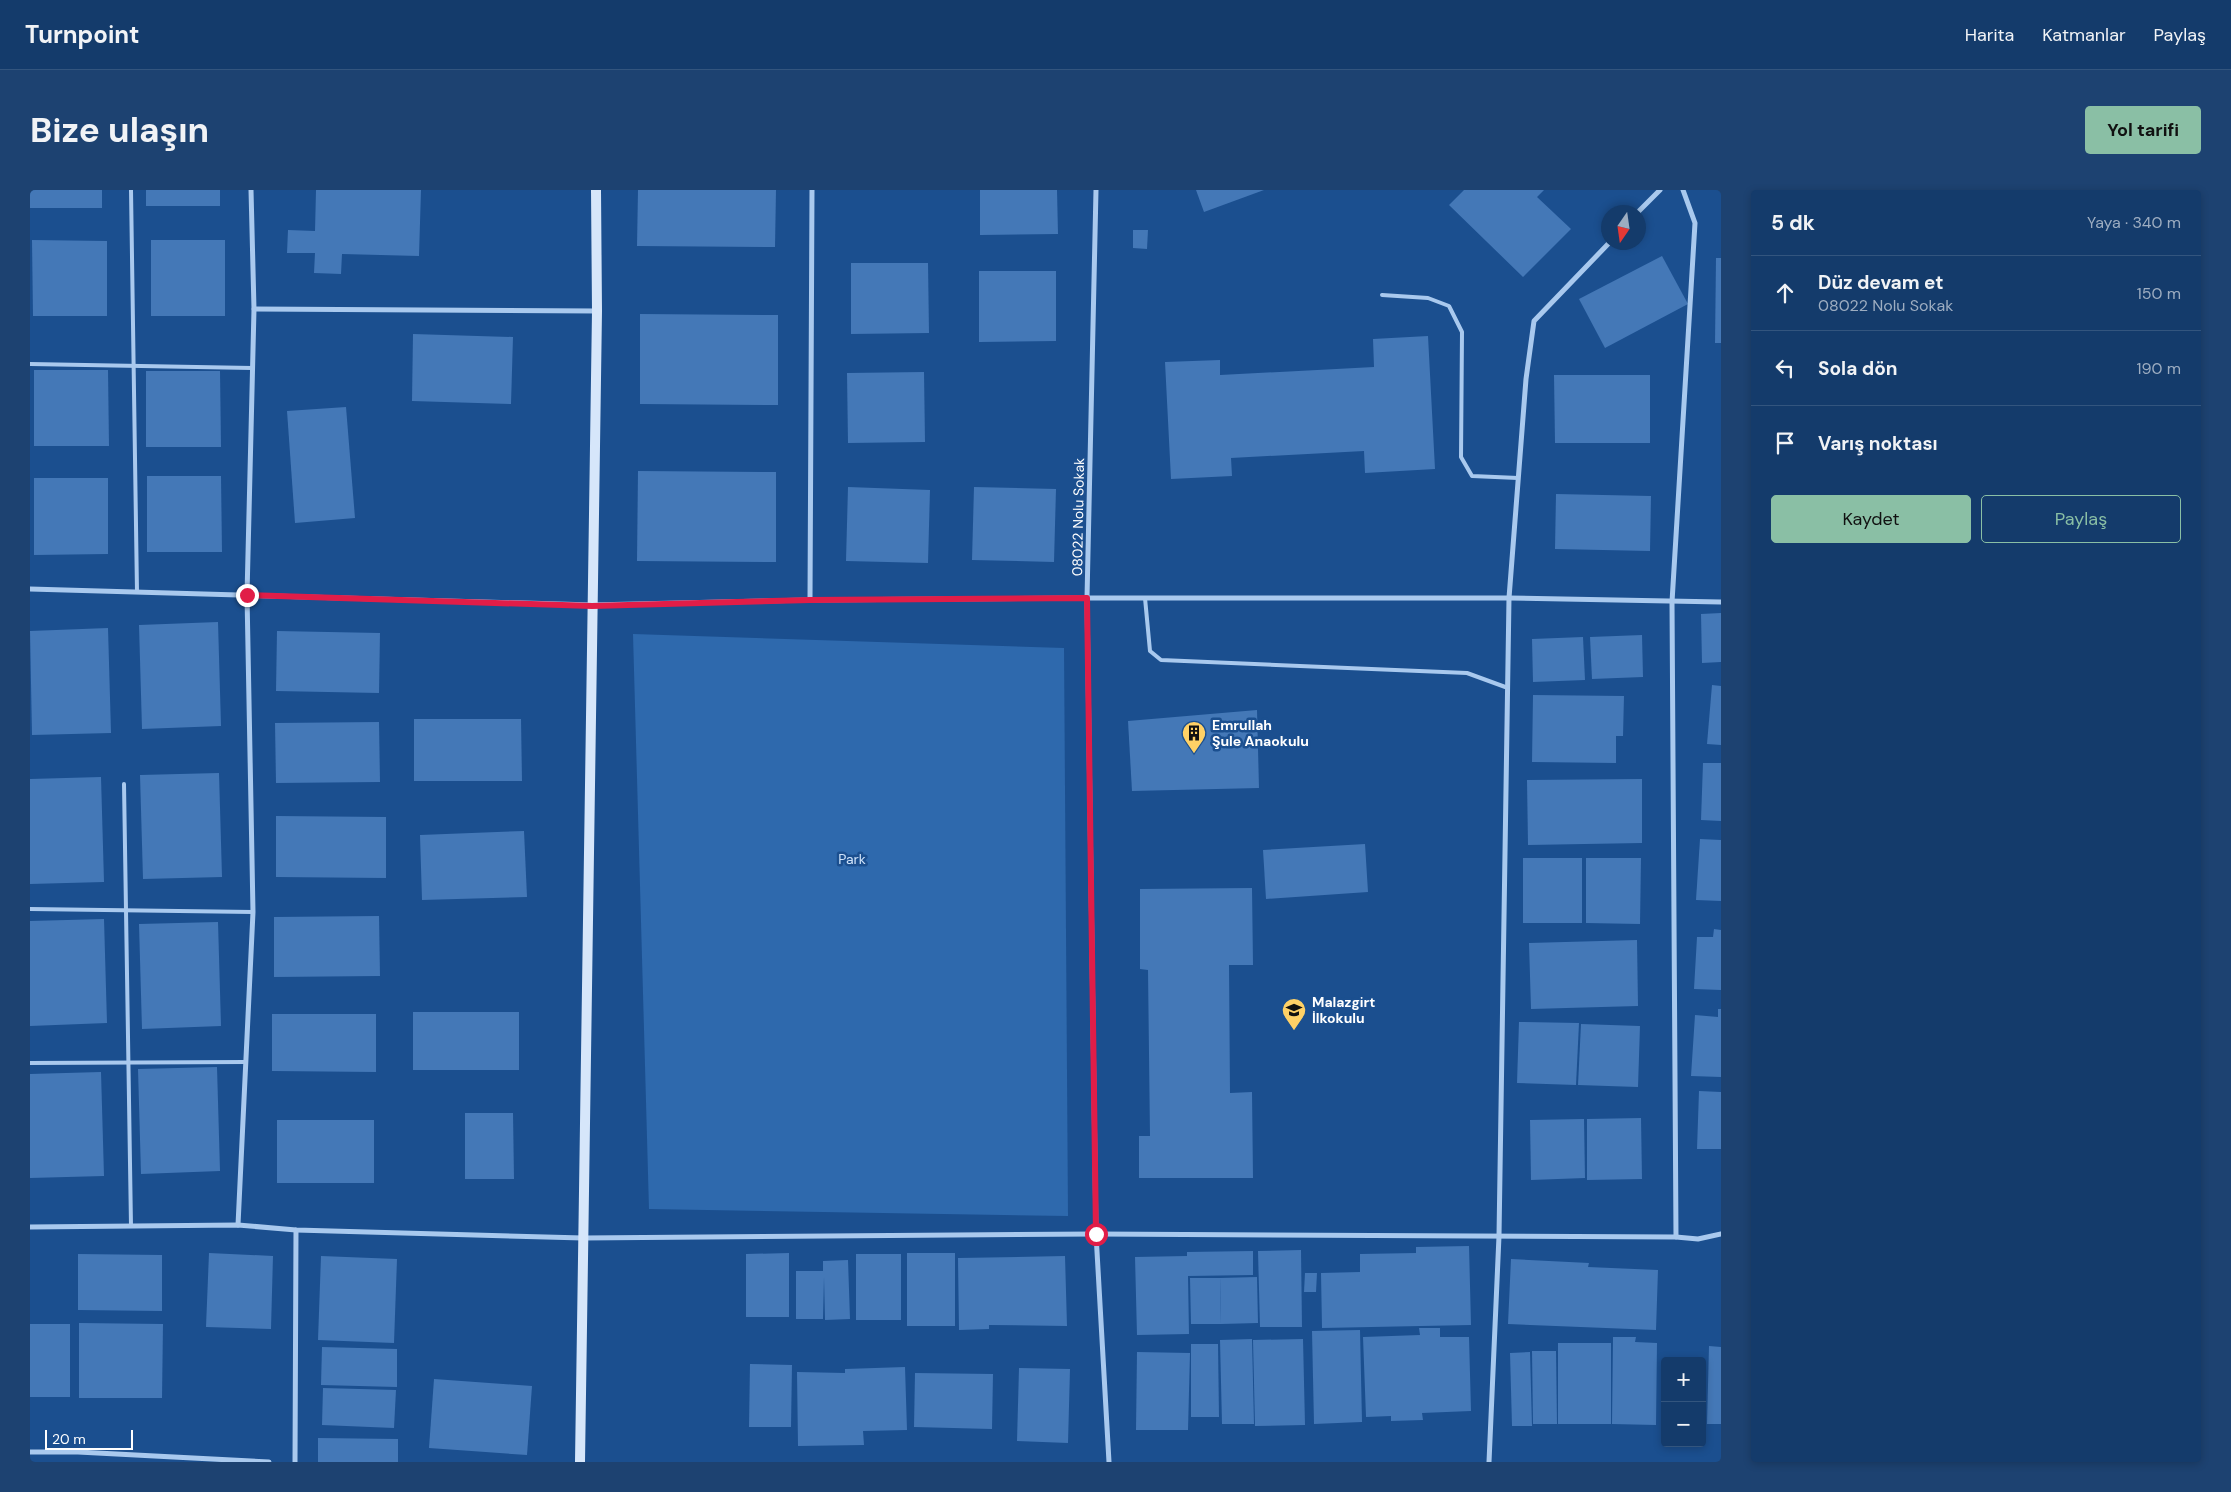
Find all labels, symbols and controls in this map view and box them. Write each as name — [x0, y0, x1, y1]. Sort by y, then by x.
text: Turnpoint — [25, 19, 140, 50]
text: Harita — [1965, 23, 2014, 47]
text: Katmanlar — [2042, 23, 2126, 47]
text: Paylaş — [2154, 23, 2206, 47]
button: Yol tarifi — [2085, 106, 2201, 154]
text: Bize ulaşın — [30, 107, 209, 153]
north arrow — [1601, 205, 1646, 250]
text: 5 dk — [1771, 209, 1815, 237]
text: Yaya · 340 m — [2087, 212, 2181, 233]
text: Düz devam et — [1818, 270, 1944, 295]
icon: ahead — [1771, 279, 1799, 307]
text: 150 m — [2137, 283, 2181, 304]
text: 08022 Nolu Sokak — [1818, 295, 1953, 316]
icon: left — [1771, 354, 1799, 382]
text: Sola dön — [1818, 356, 1898, 381]
text: 190 m — [2137, 358, 2181, 379]
icon: arrive — [1771, 429, 1799, 457]
text: Varış noktası — [1818, 431, 1938, 456]
street label: 08022 Nolu Sokak — [1068, 458, 1088, 576]
button: Kaydet — [1771, 495, 1971, 543]
button: Paylaş — [1981, 495, 2181, 543]
route end — [236, 584, 259, 607]
place label: Emrullah Şule Anaokulu — [1212, 716, 1309, 750]
building icon: Emrullah Şule Anaokulu — [1181, 720, 1207, 754]
park label: Park — [838, 850, 866, 868]
place label: Malazgirt İlkokulu — [1312, 993, 1375, 1027]
school or university icon: Malazgirt İlkokulu — [1281, 997, 1307, 1031]
route start — [1085, 1223, 1108, 1246]
map controls — [1661, 1357, 1706, 1447]
button: + — [1661, 1357, 1706, 1402]
button: − — [1661, 1402, 1706, 1447]
scale bar — [45, 1427, 132, 1450]
text: 20 m — [52, 1430, 86, 1448]

